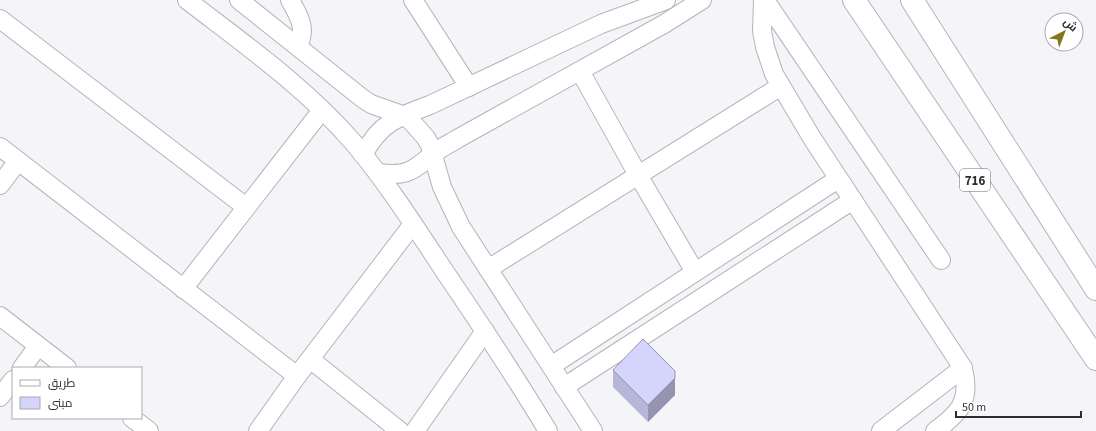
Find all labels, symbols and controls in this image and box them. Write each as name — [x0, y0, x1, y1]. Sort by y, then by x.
north arrow — [1044, 12, 1084, 52]
text: ش — [1060, 15, 1081, 35]
road number: 716 — [960, 169, 990, 191]
legend — [12, 367, 142, 419]
text: طريق — [48, 375, 76, 392]
scale bar — [956, 393, 1081, 419]
text: مبنى — [48, 395, 73, 412]
text: 50 m — [962, 399, 986, 416]

